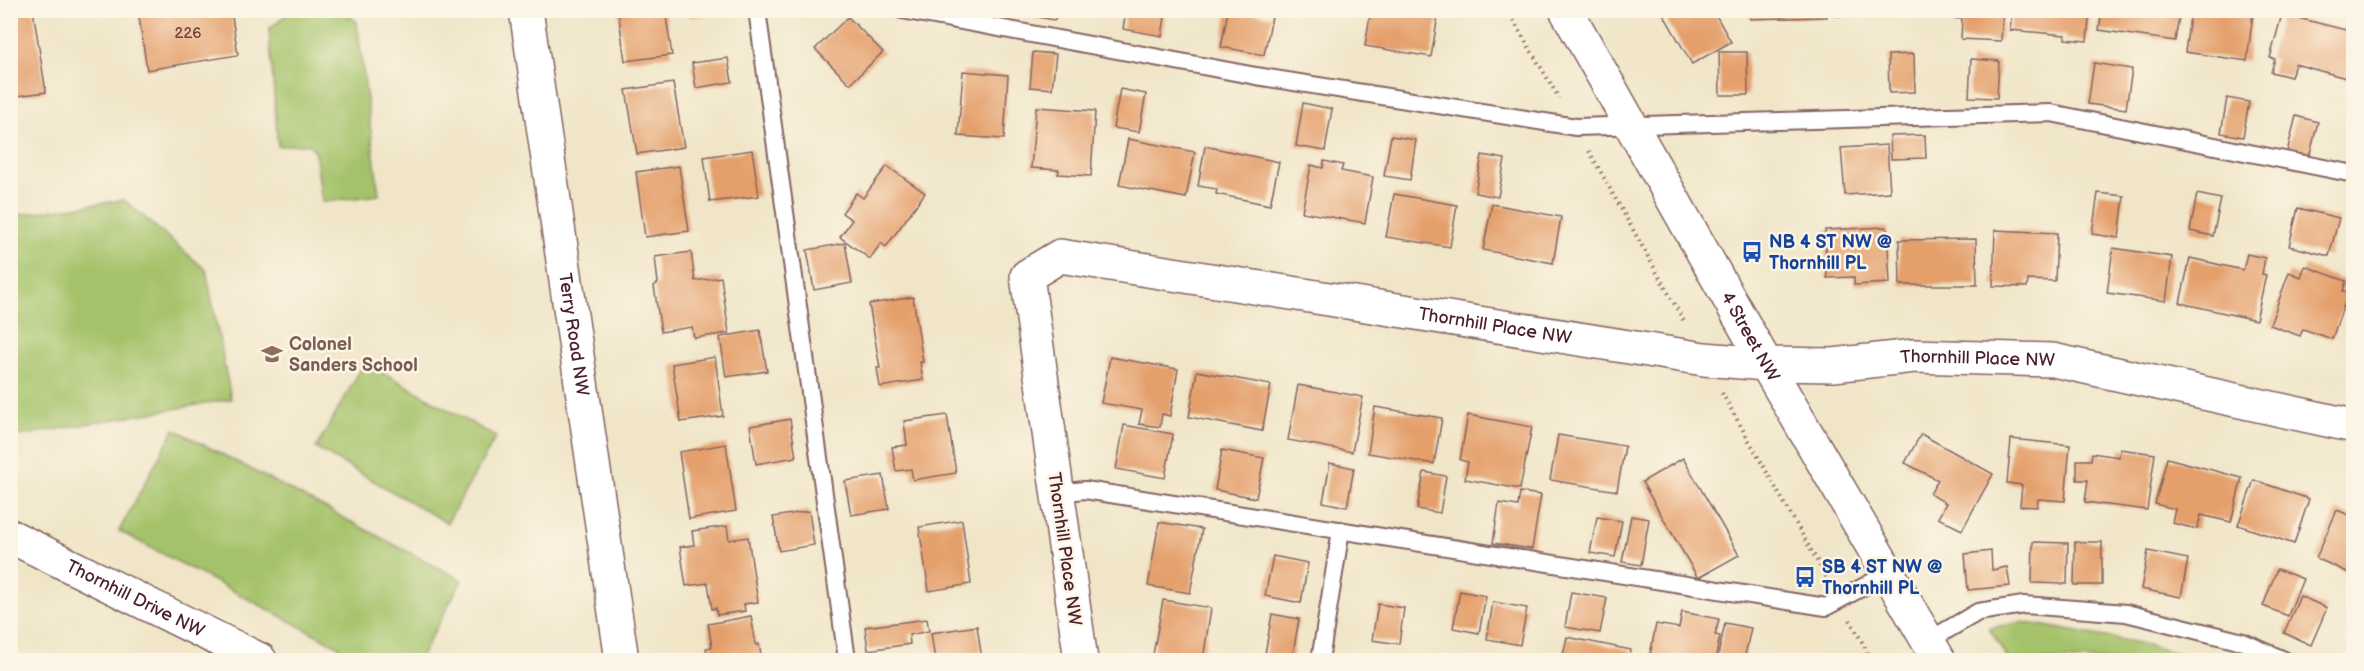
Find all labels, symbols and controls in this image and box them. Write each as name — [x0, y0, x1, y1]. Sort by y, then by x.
house number: 226 — [175, 24, 201, 43]
place label: NB 4 ST NW @ Thornhill PL — [1769, 232, 1893, 274]
bus stop icon: NB 4 ST NW @ Thornhill PL — [1740, 240, 1764, 264]
street label: Terry Road NW — [554, 272, 593, 398]
street label: 4 Street NW — [1716, 288, 1784, 386]
street label: Thornhill Place NW — [1417, 303, 1574, 349]
place label: Colonel Sanders School — [289, 334, 418, 376]
school or university icon: Colonel Sanders School — [260, 342, 284, 366]
street label: Thornhill Place NW — [1899, 346, 2056, 371]
street label: Thornhill Place NW — [1043, 471, 1086, 628]
street label: Thornhill Drive NW — [63, 556, 208, 642]
place label: SB 4 ST NW @ Thornhill PL — [1822, 557, 1943, 599]
bus stop icon: SB 4 ST NW @ Thornhill PL — [1793, 565, 1817, 589]

